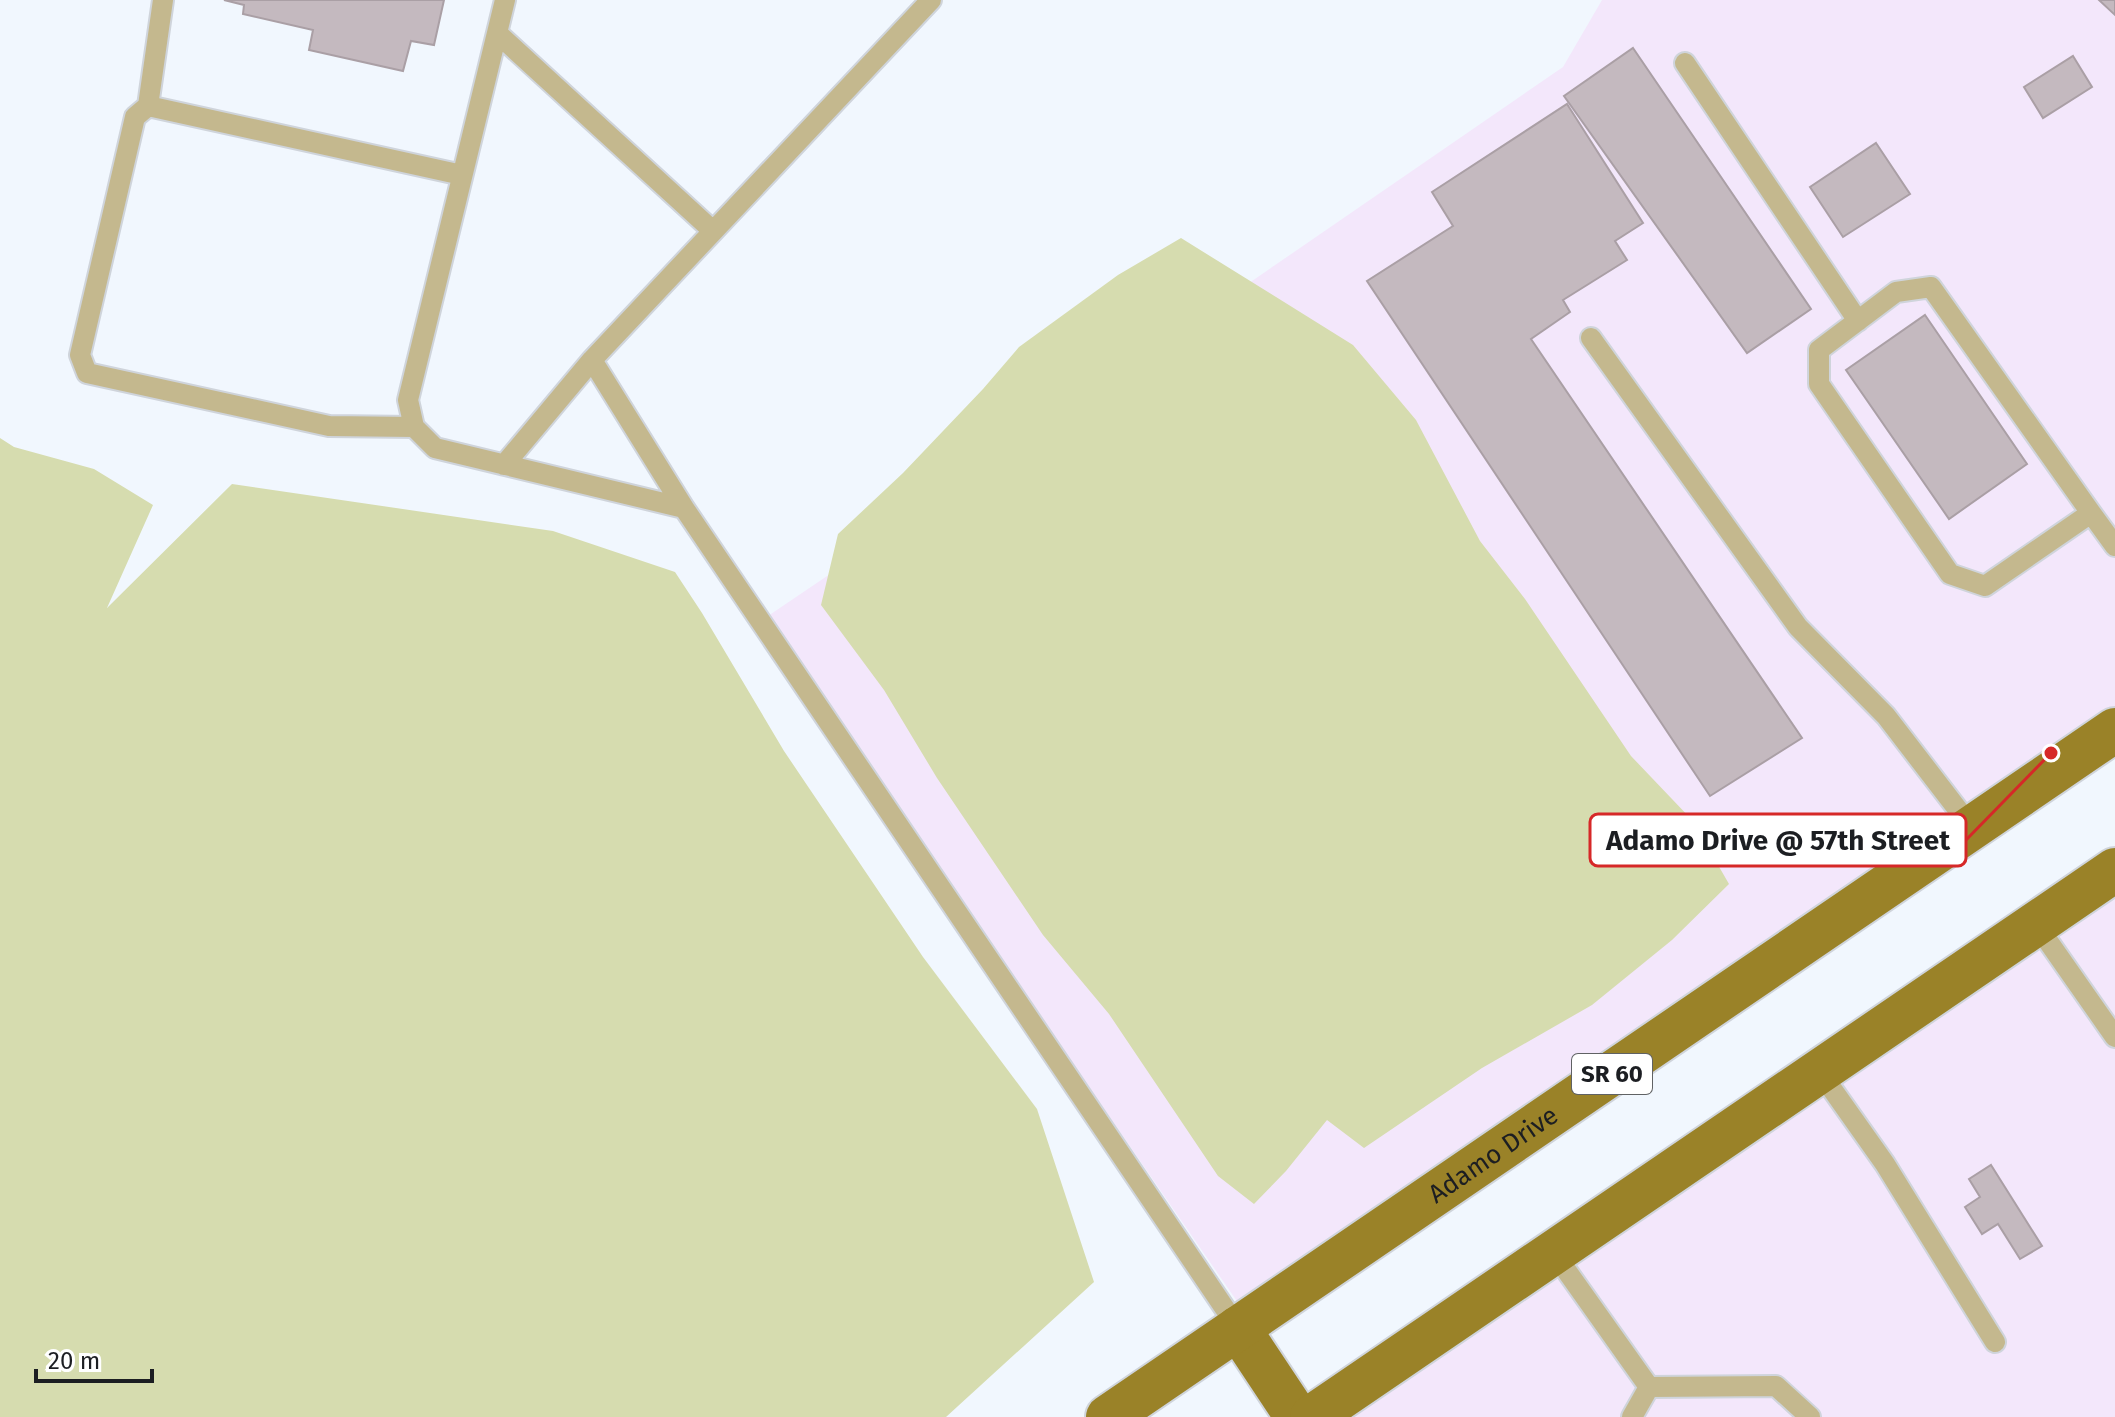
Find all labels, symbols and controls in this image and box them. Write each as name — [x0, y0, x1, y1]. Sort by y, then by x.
callout: Adamo Drive @ 57th Street — [1590, 814, 1966, 866]
text: Adamo Drive @ 57th Street — [1605, 824, 1951, 857]
road number: SR 60 — [1572, 1054, 1652, 1094]
street label: Adamo Drive — [1422, 1099, 1564, 1209]
scale bar — [36, 1333, 152, 1383]
text: 20 m — [48, 1347, 100, 1375]

